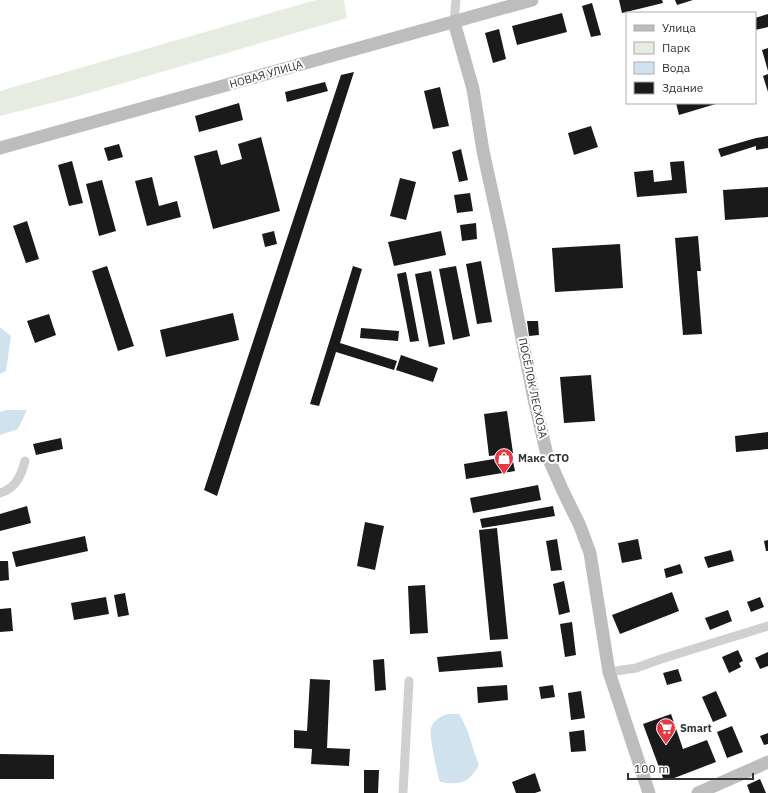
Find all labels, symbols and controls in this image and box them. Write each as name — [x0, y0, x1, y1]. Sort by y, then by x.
legend — [626, 12, 756, 104]
text: Улица — [662, 20, 696, 35]
text: Парк — [662, 40, 691, 55]
street label: НОВАЯ УЛИЦА — [228, 57, 304, 91]
text: Вода — [662, 60, 691, 75]
text: Здание — [662, 80, 704, 95]
street label: ПОСЁЛОК ЛЕСХОЗА — [516, 337, 550, 439]
shop icon: Макс СТО — [493, 447, 515, 475]
place label: Макс СТО — [518, 451, 569, 465]
supermarket icon: Smart — [655, 717, 677, 745]
place label: Smart — [680, 721, 712, 735]
scale bar — [628, 755, 753, 781]
text: 100 m — [634, 761, 669, 776]

